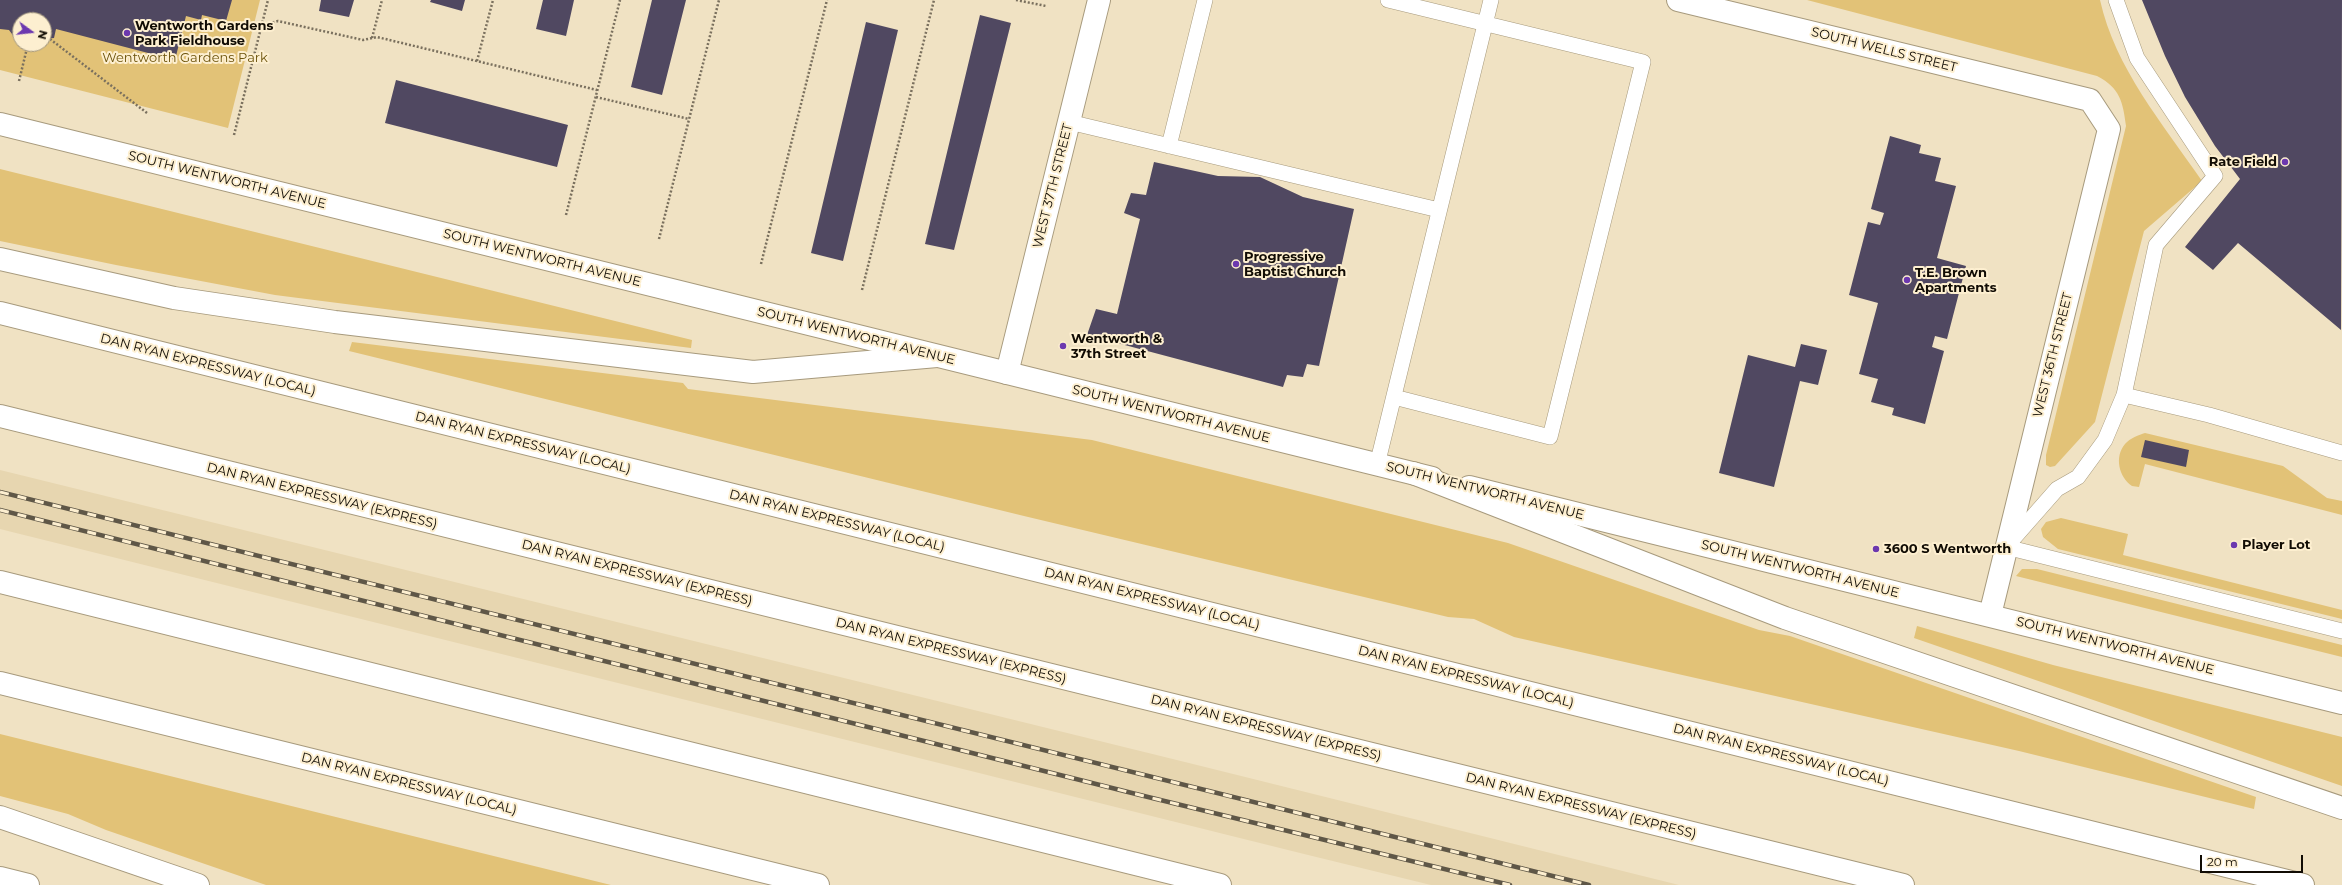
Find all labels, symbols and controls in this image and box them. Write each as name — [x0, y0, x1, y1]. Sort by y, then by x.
north arrow — [12, 12, 52, 52]
place label: Wentworth Gardens Park Fieldhouse — [135, 18, 273, 49]
street label: SOUTH WELLS STREET — [1810, 24, 1958, 76]
marker: Wentworth Gardens Park Fieldhouse — [122, 28, 132, 38]
text: N — [35, 29, 51, 41]
park label: Wentworth Gardens Park — [102, 50, 268, 66]
street label: WEST 37TH STREET — [1030, 122, 1076, 250]
street label: SOUTH WENTWORTH AVENUE — [127, 148, 327, 212]
place label: Rate Field — [2209, 154, 2277, 170]
marker: Rate Field — [2280, 157, 2290, 167]
street label: SOUTH WENTWORTH AVENUE — [442, 226, 642, 290]
place label: Progressive Baptist Church — [1244, 249, 1346, 280]
marker: Progressive Baptist Church — [1231, 259, 1241, 269]
place label: T.E. Brown Apartments — [1915, 265, 1997, 296]
marker: T.E. Brown Apartments — [1902, 275, 1912, 285]
street label: WEST 36TH STREET — [2030, 291, 2076, 419]
street label: SOUTH WENTWORTH AVENUE — [756, 304, 956, 368]
street label: DAN RYAN EXPRESSWAY (LOCAL) — [99, 331, 317, 399]
place label: Wentworth & 37th Street — [1071, 331, 1162, 362]
marker: Wentworth & 37th Street — [1058, 341, 1068, 351]
street label: SOUTH WENTWORTH AVENUE — [1071, 382, 1271, 446]
street label: DAN RYAN EXPRESSWAY (LOCAL) — [414, 409, 632, 477]
street label: SOUTH WENTWORTH AVENUE — [1385, 459, 1585, 523]
street label: DAN RYAN EXPRESSWAY (EXPRESS) — [205, 460, 439, 532]
street label: DAN RYAN EXPRESSWAY (LOCAL) — [728, 487, 946, 555]
street label: DAN RYAN EXPRESSWAY (EXPRESS) — [520, 537, 754, 609]
street label: SOUTH WENTWORTH AVENUE — [1700, 537, 1900, 601]
place label: Player Lot — [2242, 537, 2310, 553]
marker: Player Lot — [2229, 540, 2239, 550]
place label: 3600 S Wentworth — [1884, 541, 2011, 557]
marker: 3600 S Wentworth — [1871, 544, 1881, 554]
street label: DAN RYAN EXPRESSWAY (LOCAL) — [1043, 565, 1261, 633]
street label: SOUTH WENTWORTH AVENUE — [2015, 614, 2215, 678]
street label: DAN RYAN EXPRESSWAY (EXPRESS) — [834, 615, 1068, 687]
street label: DAN RYAN EXPRESSWAY (LOCAL) — [1357, 643, 1575, 711]
street label: DAN RYAN EXPRESSWAY (EXPRESS) — [1149, 692, 1383, 764]
street label: DAN RYAN EXPRESSWAY (LOCAL) — [1672, 721, 1890, 789]
street label: DAN RYAN EXPRESSWAY (LOCAL) — [300, 750, 518, 818]
street label: DAN RYAN EXPRESSWAY (EXPRESS) — [1464, 770, 1698, 842]
scale bar — [2202, 847, 2305, 873]
text: 20 m — [2207, 854, 2238, 869]

